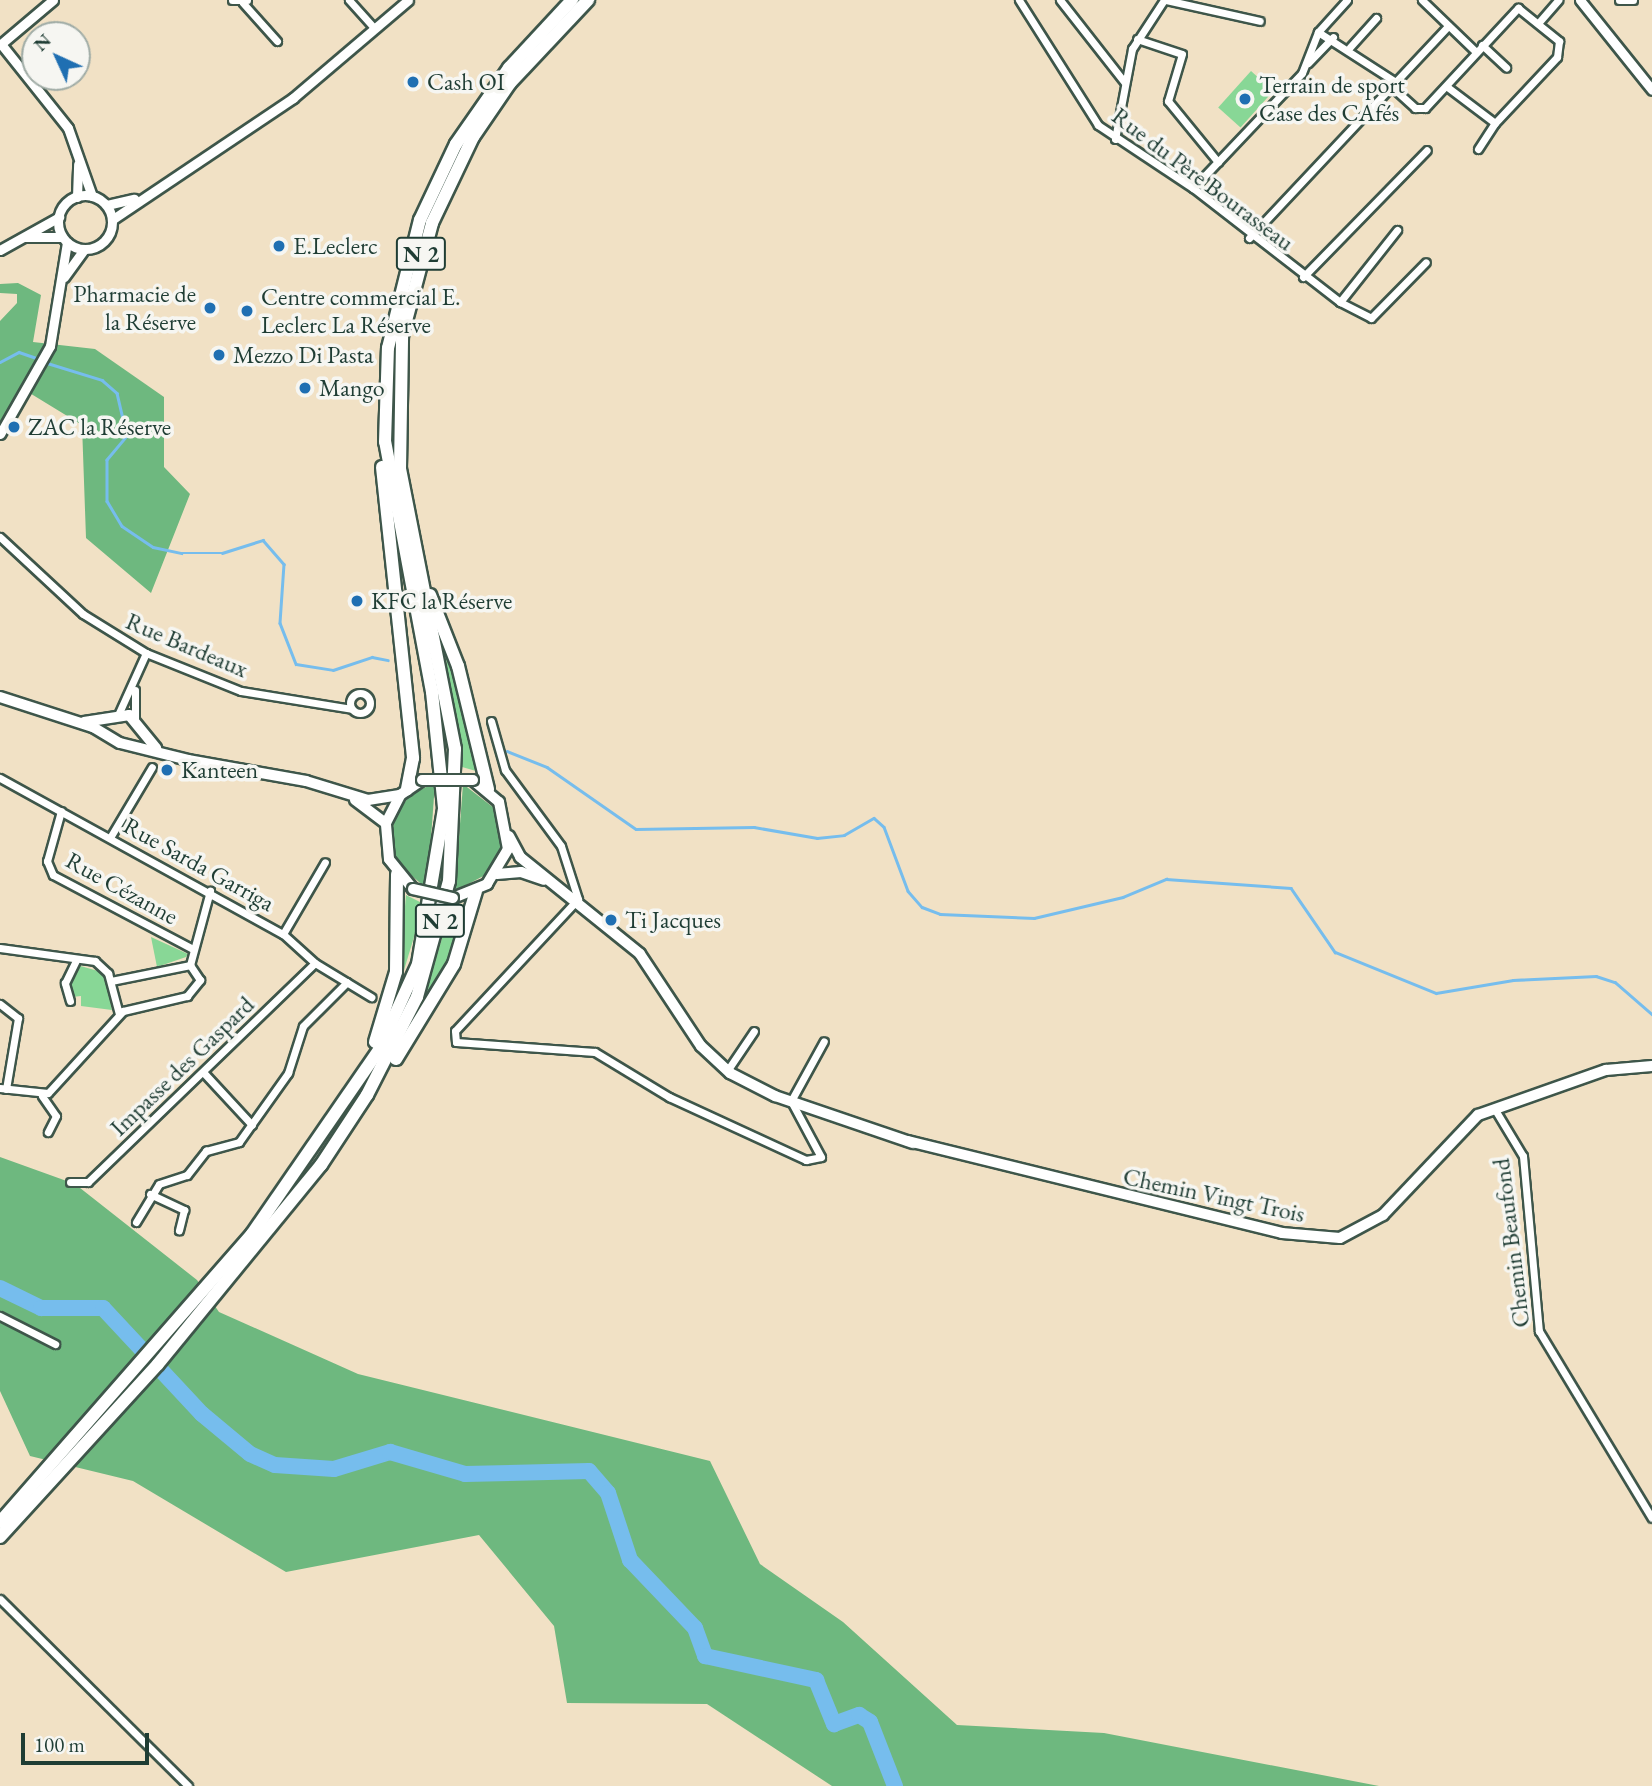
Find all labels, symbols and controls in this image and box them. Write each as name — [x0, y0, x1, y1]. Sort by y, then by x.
north arrow — [21, 21, 91, 91]
text: N — [28, 28, 56, 56]
place label: Cash OI — [427, 68, 505, 96]
place label: Terrain de sport Case des CAfés — [1259, 71, 1405, 127]
marker: Cash OI — [405, 74, 421, 90]
marker: Terrain de sport Case des CAfés — [1237, 91, 1253, 107]
street label: Rue du Père Bourasseau — [1106, 101, 1300, 257]
place label: E.Leclerc — [293, 232, 378, 260]
road number: N 2 — [395, 234, 447, 274]
marker: E.Leclerc — [271, 238, 287, 254]
place label: Pharmacie de la Réserve — [73, 280, 196, 336]
place label: Centre commercial E. Leclerc La Réserve — [261, 283, 461, 339]
marker: Pharmacie de la Réserve — [202, 300, 218, 316]
marker: Centre commercial E. Leclerc La Réserve — [239, 303, 255, 319]
place label: Mezzo Di Pasta — [233, 341, 374, 369]
marker: Mezzo Di Pasta — [211, 347, 227, 363]
place label: Mango — [319, 374, 385, 402]
marker: Mango — [297, 380, 313, 396]
place label: ZAC la Réserve — [28, 413, 171, 441]
marker: ZAC la Réserve — [6, 419, 22, 435]
place label: KFC la Réserve — [371, 587, 512, 615]
marker: KFC la Réserve — [349, 593, 365, 609]
street label: Rue Bardeaux — [122, 606, 252, 684]
place label: Kanteen — [181, 756, 258, 784]
marker: Kanteen — [159, 762, 175, 778]
street label: Rue Sarda Garriga — [118, 811, 280, 917]
street label: Rue Cézanne — [61, 845, 183, 931]
road number: N 2 — [414, 902, 466, 940]
place label: Ti Jacques — [625, 906, 721, 934]
marker: Ti Jacques — [603, 912, 619, 928]
street label: Impasse des Gaspard — [104, 990, 260, 1142]
street label: Chemin Beaufond — [1486, 1157, 1536, 1329]
street label: Chemin Vingt Trois — [1121, 1162, 1307, 1228]
scale bar — [24, 1720, 152, 1764]
text: 100 m — [34, 1731, 85, 1758]

